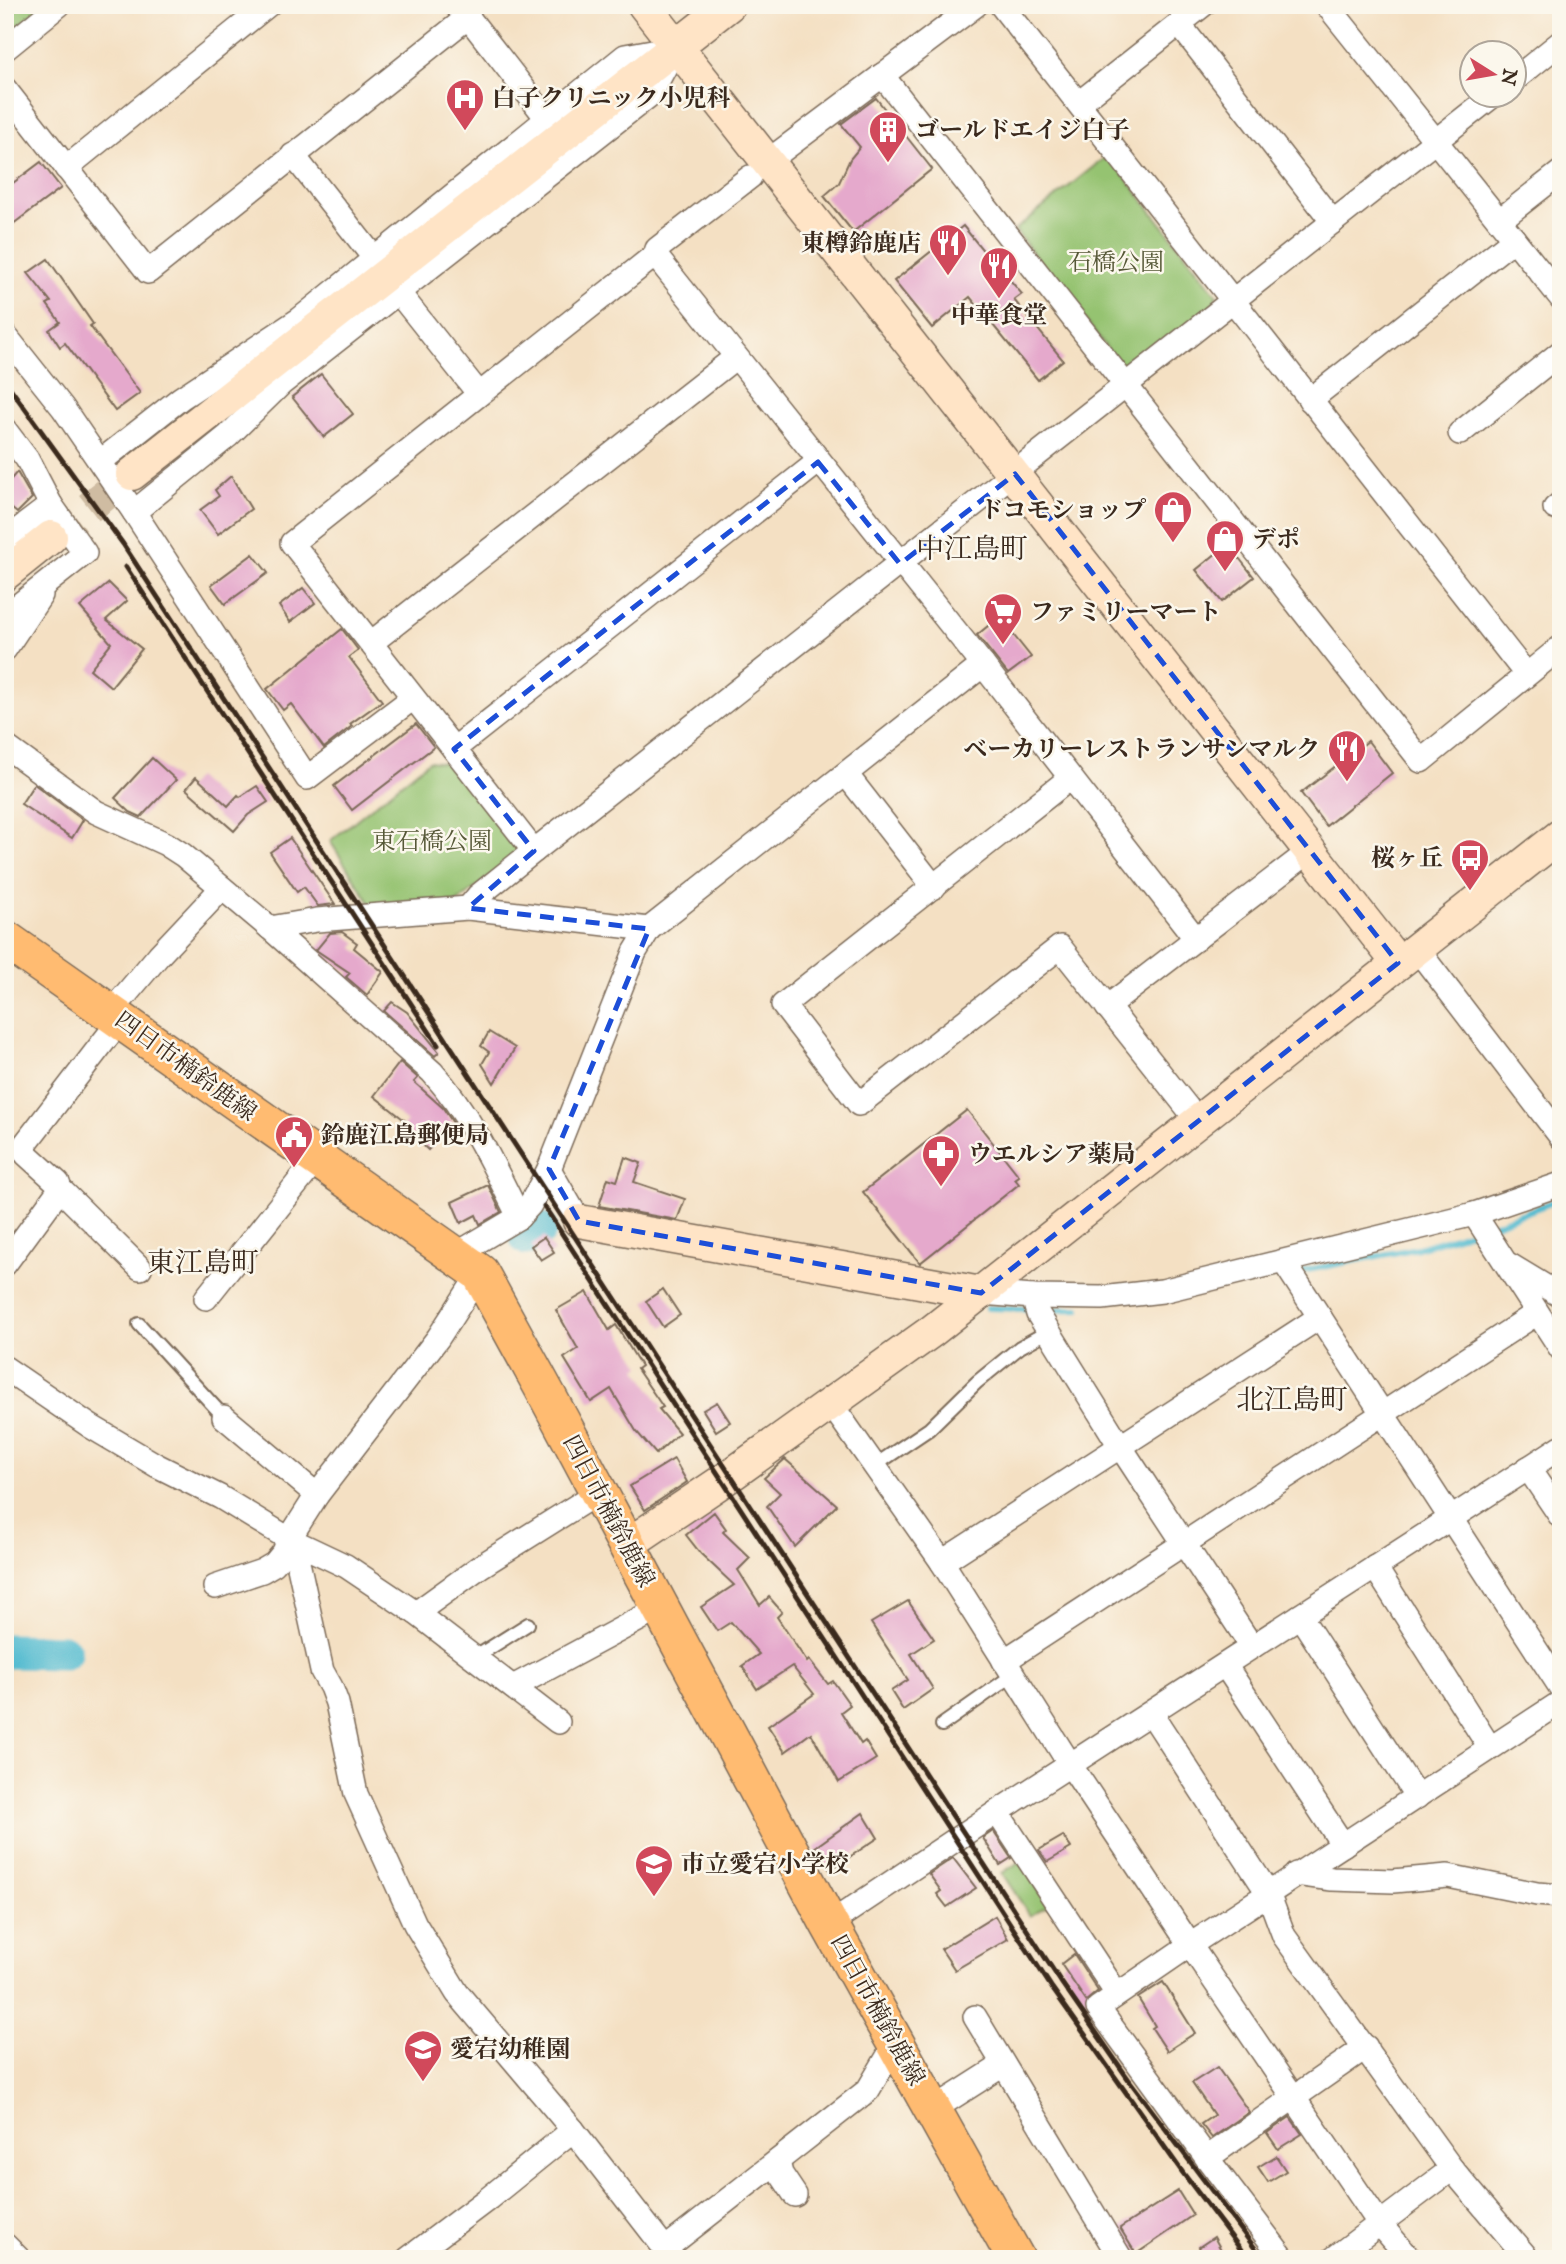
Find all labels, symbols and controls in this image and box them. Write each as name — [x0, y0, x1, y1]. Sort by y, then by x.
north arrow — [1458, 38, 1528, 108]
text: N — [1494, 66, 1521, 88]
hospital icon: 白子クリニック小児科 — [444, 77, 486, 132]
place label: 白子クリニック小児科 — [492, 84, 731, 115]
building icon: ゴールドエイジ白子 — [867, 109, 909, 164]
place label: ゴールドエイジ白子 — [915, 116, 1130, 147]
restaurant icon: 東樽鈴鹿店 — [927, 222, 969, 277]
place label: 東樽鈴鹿店 — [801, 229, 921, 260]
restaurant icon: 中華食堂 — [978, 245, 1020, 300]
park label: 石橋公園 — [1068, 248, 1164, 279]
place label: 中華食堂 — [951, 301, 1047, 332]
shop icon: ドコモショップ — [1152, 489, 1194, 544]
place label: ドコモショップ — [979, 496, 1147, 527]
shop icon: デポ — [1204, 518, 1246, 573]
place label: デポ — [1252, 525, 1300, 556]
district label: 中江島町 — [916, 533, 1028, 568]
supermarket icon: ファミリーマート — [982, 591, 1024, 646]
place label: ファミリーマート — [1030, 598, 1222, 629]
restaurant icon: ベーカリーレストランサンマルク — [1326, 728, 1368, 783]
place label: ベーカリーレストランサンマルク — [963, 735, 1320, 766]
park label: 東石橋公園 — [372, 827, 492, 858]
bus stop icon: 桜ヶ丘 — [1449, 837, 1491, 892]
place label: 桜ヶ丘 — [1371, 844, 1443, 875]
street label: 四日市楠鈴鹿線 — [108, 1005, 262, 1129]
public building icon: 鈴鹿江島郵便局 — [273, 1114, 315, 1169]
place label: 鈴鹿江島郵便局 — [321, 1121, 489, 1152]
pharmacy icon: ウエルシア薬局 — [920, 1133, 962, 1188]
place label: ウエルシア薬局 — [968, 1140, 1135, 1171]
district label: 東江島町 — [147, 1247, 259, 1282]
district label: 北江島町 — [1236, 1384, 1348, 1419]
street label: 四日市楠鈴鹿線 — [555, 1430, 661, 1593]
school or university icon: 市立愛宕小学校 — [633, 1843, 675, 1898]
place label: 市立愛宕小学校 — [681, 1850, 849, 1881]
street label: 四日市楠鈴鹿線 — [822, 1930, 931, 2092]
school or university icon: 愛宕幼稚園 — [402, 2028, 444, 2083]
place label: 愛宕幼稚園 — [450, 2035, 570, 2066]

